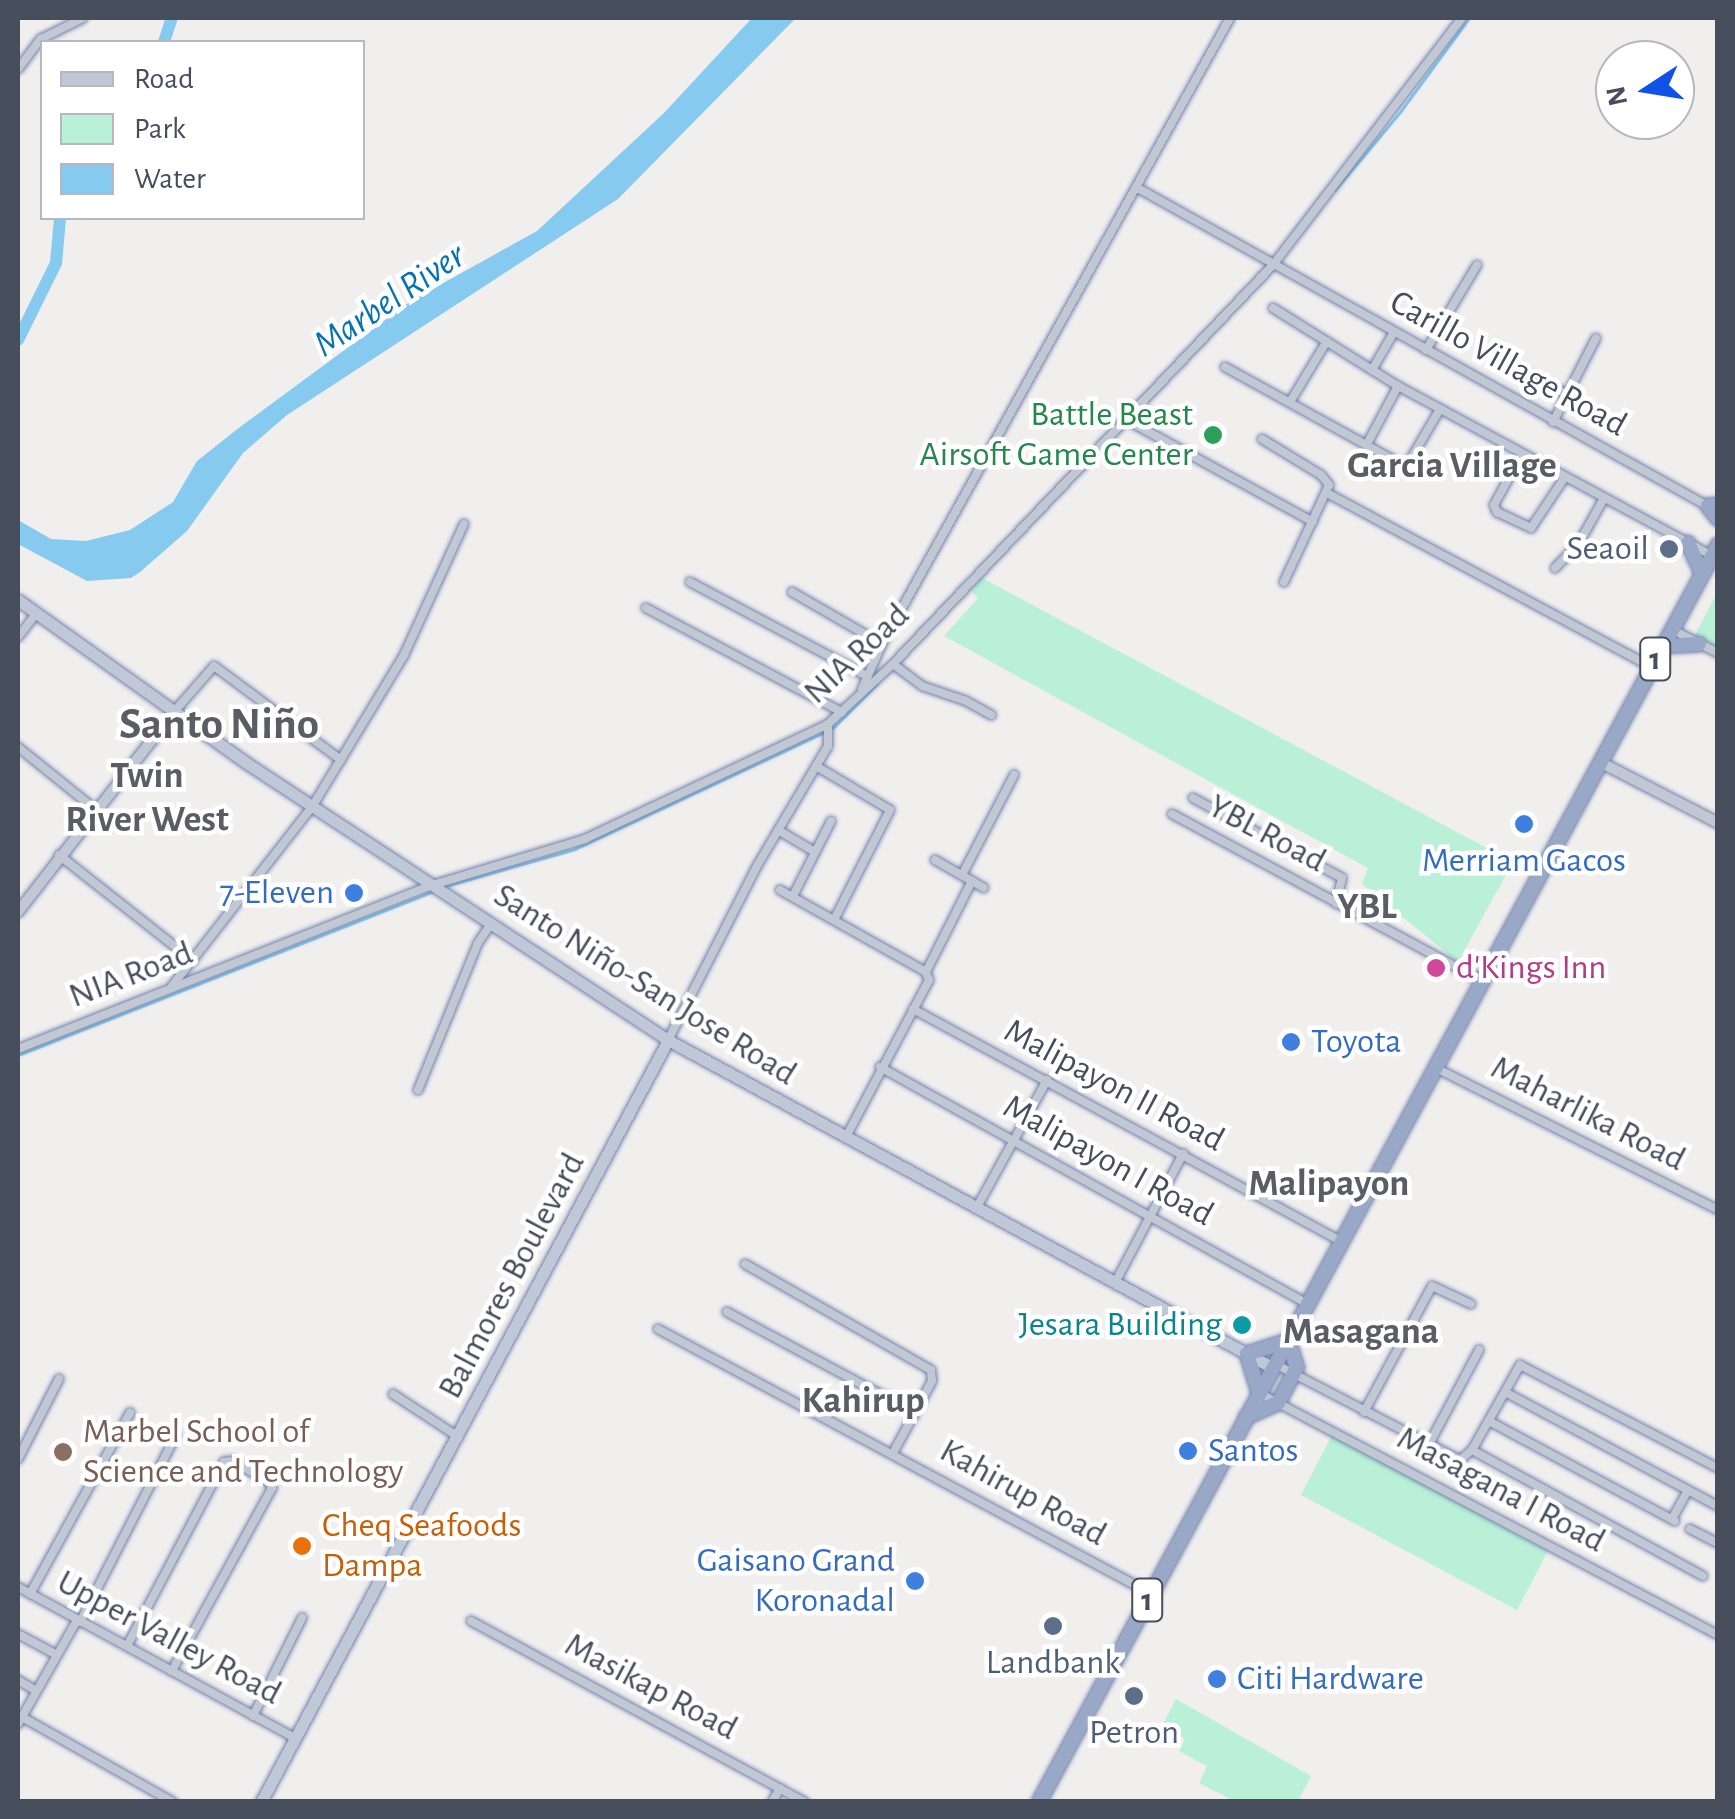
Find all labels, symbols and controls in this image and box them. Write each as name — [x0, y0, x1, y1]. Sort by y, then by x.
legend — [40, 40, 365, 220]
north arrow — [1595, 40, 1695, 140]
text: Road — [134, 64, 194, 94]
text: N — [1602, 83, 1633, 108]
text: Park — [134, 114, 186, 144]
text: Water — [134, 164, 206, 194]
water label: Marbel River — [306, 234, 474, 368]
street label: Carillo Village Road — [1382, 282, 1634, 446]
place label: Battle Beast Airsoft Game Center — [920, 394, 1193, 476]
marker: Battle Beast Airsoft Game Center — [1202, 424, 1224, 446]
district label: Garcia Village — [1347, 444, 1557, 490]
place label: Seaoil — [1567, 528, 1649, 570]
marker: Seaoil — [1658, 538, 1680, 560]
street label: NIA Road — [796, 595, 918, 713]
road number: 1 — [1638, 632, 1672, 686]
district label: Santo Niño — [119, 698, 319, 752]
district label: Twin River West — [65, 754, 229, 844]
street label: YBL Road — [1201, 786, 1333, 882]
marker: Merriam Gacos — [1513, 813, 1535, 835]
place label: Merriam Gacos — [1422, 840, 1626, 882]
place label: 7-Eleven — [220, 872, 334, 914]
street label: Santo Niño-San Jose Road — [486, 875, 804, 1095]
marker: 7-Eleven — [343, 882, 365, 904]
district label: YBL — [1337, 885, 1397, 931]
street label: NIA Road — [63, 932, 199, 1018]
place label: d'Kings Inn — [1456, 947, 1606, 989]
marker: d'Kings Inn — [1425, 957, 1447, 979]
street label: Malipayon II Road — [997, 1010, 1231, 1162]
place label: Toyota — [1311, 1021, 1402, 1063]
marker: Toyota — [1280, 1031, 1302, 1053]
street label: Maharlika Road — [1484, 1047, 1692, 1181]
street label: Malipayon I Road — [995, 1086, 1221, 1236]
street label: Balmores Boulevard — [430, 1146, 594, 1406]
district label: Malipayon — [1249, 1162, 1409, 1208]
place label: Jesara Building — [1019, 1304, 1222, 1346]
district label: Masagana — [1283, 1310, 1439, 1356]
marker: Jesara Building — [1231, 1314, 1253, 1336]
district label: Kahirup — [801, 1379, 925, 1425]
place label: Marbel School of Science and Technology — [83, 1411, 403, 1493]
street label: Masagana I Road — [1390, 1418, 1612, 1562]
street label: Kahirup Road — [932, 1430, 1114, 1556]
place label: Santos — [1208, 1430, 1299, 1472]
marker: Santos — [1177, 1440, 1199, 1462]
marker: Marbel School of Science and Technology — [52, 1441, 74, 1463]
place label: Cheq Seafoods Dampa — [322, 1505, 521, 1587]
marker: Cheq Seafoods Dampa — [291, 1535, 313, 1557]
place label: Gaisano Grand Koronadal — [697, 1540, 895, 1622]
street label: Upper Valley Road — [50, 1561, 288, 1715]
marker: Gaisano Grand Koronadal — [904, 1570, 926, 1592]
road number: 1 — [1130, 1573, 1164, 1627]
marker: Landbank — [1042, 1615, 1064, 1637]
street label: Masikap Road — [557, 1624, 745, 1750]
place label: Landbank — [986, 1642, 1120, 1684]
place label: Citi Hardware — [1237, 1658, 1424, 1700]
marker: Citi Hardware — [1206, 1668, 1228, 1690]
marker: Petron — [1123, 1685, 1145, 1707]
place label: Petron — [1089, 1712, 1179, 1754]

